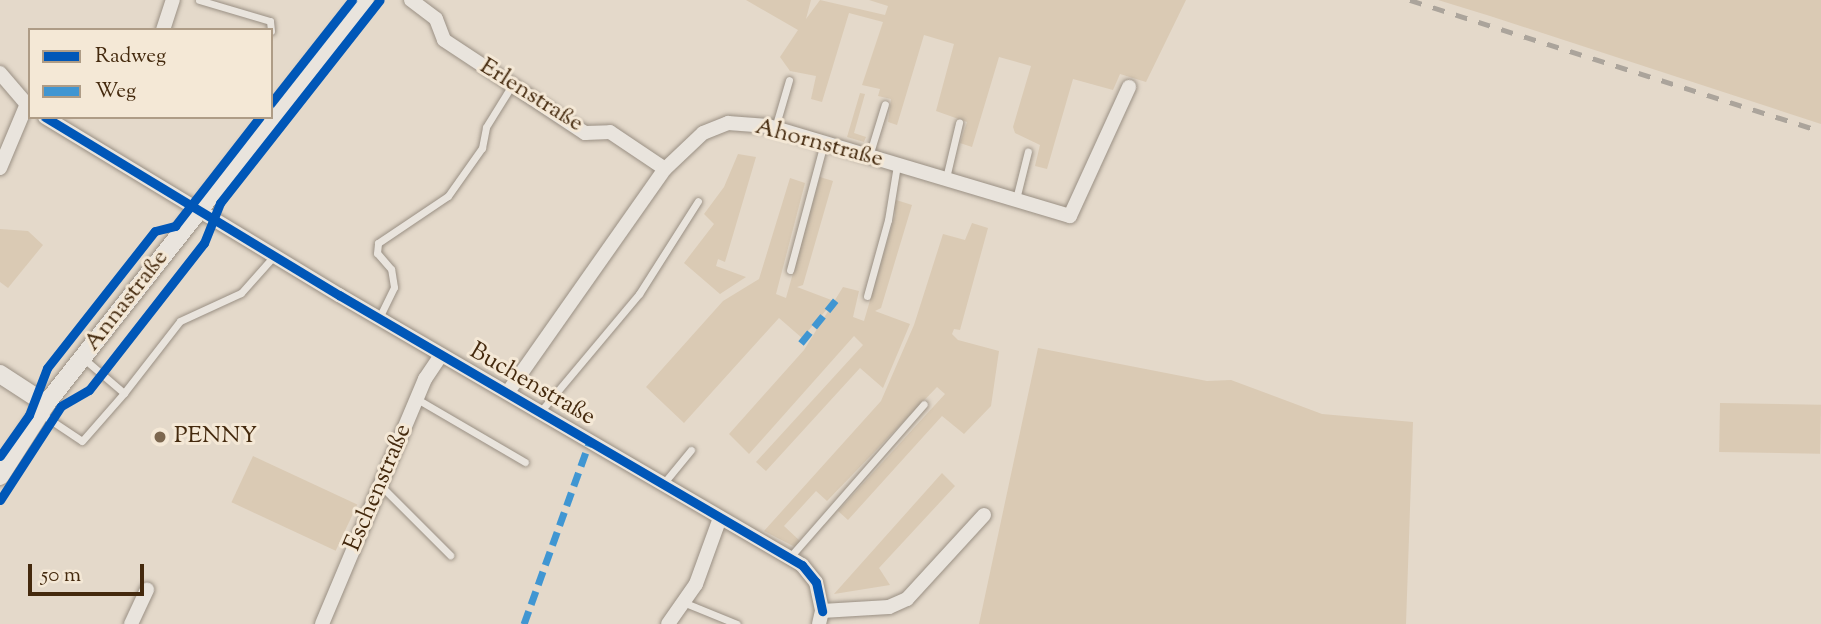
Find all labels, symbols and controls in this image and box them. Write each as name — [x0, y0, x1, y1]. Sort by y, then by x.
legend — [28, 28, 273, 119]
text: Radweg — [95, 42, 166, 72]
street label: Erlenstraße — [474, 53, 588, 139]
text: Weg — [95, 77, 136, 107]
street label: Ahornstraße — [752, 113, 886, 175]
street label: Annastraße — [79, 245, 175, 357]
street label: Buchenstraße — [464, 337, 600, 433]
street label: Eschenstraße — [339, 420, 419, 556]
place label: PENNY — [174, 423, 257, 451]
marker: PENNY — [152, 429, 168, 445]
scale bar — [32, 550, 147, 594]
text: 50 m — [41, 561, 81, 591]

